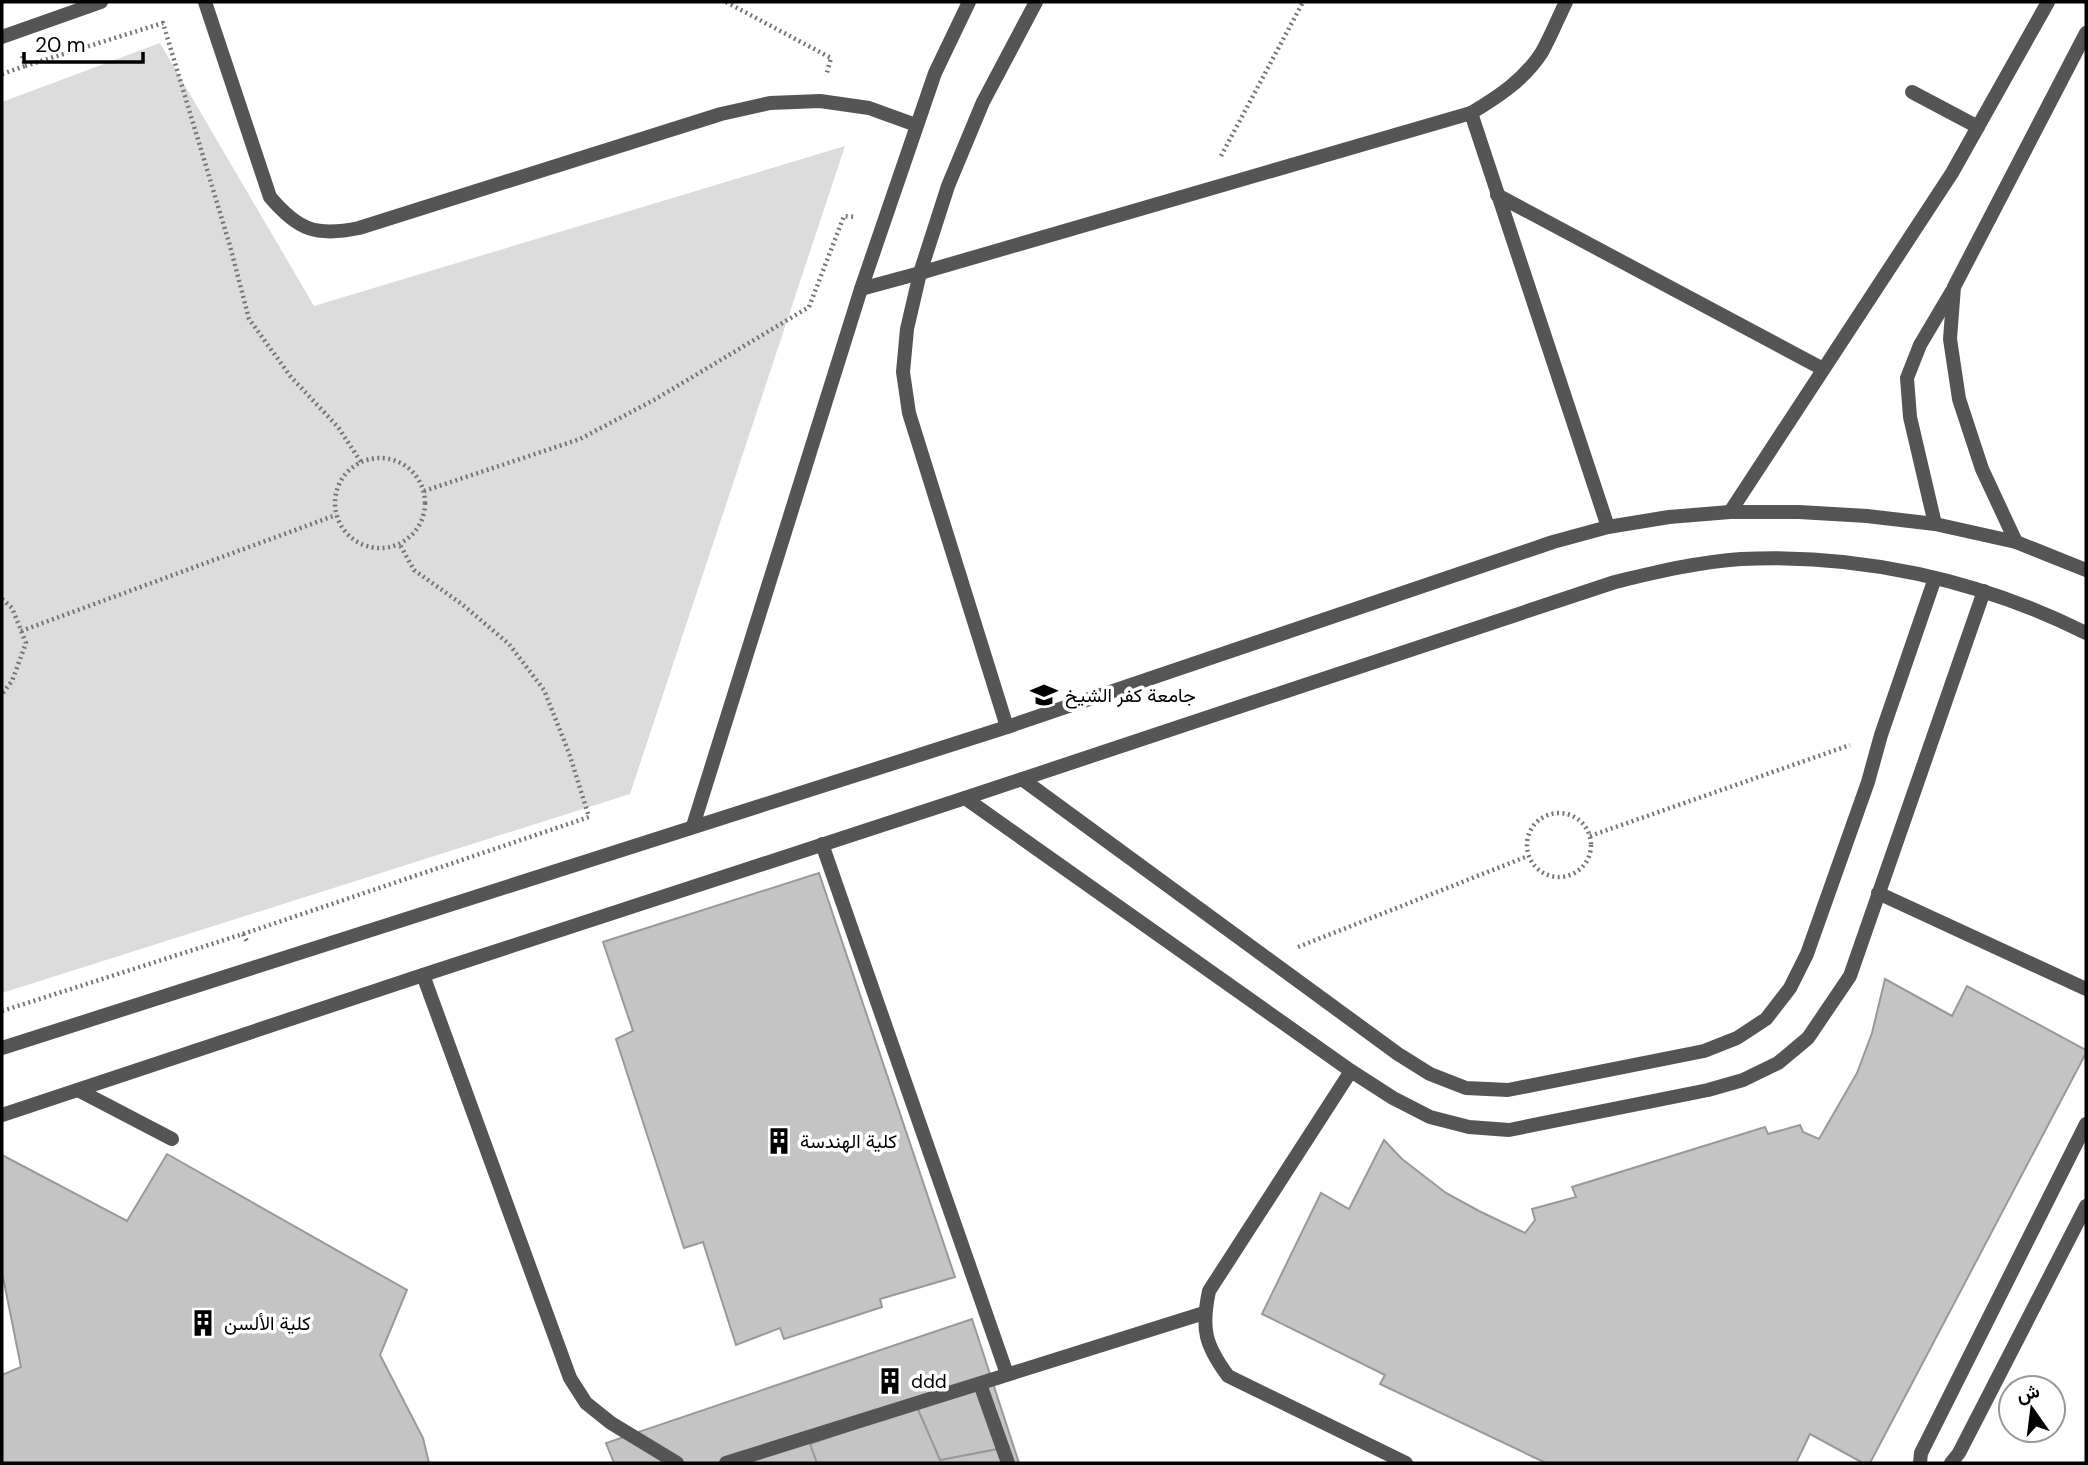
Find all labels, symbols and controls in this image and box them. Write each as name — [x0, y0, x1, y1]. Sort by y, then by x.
scale bar — [24, 21, 144, 65]
text: 20 m — [35, 31, 86, 59]
school or university icon: جامعة كفر الشيخ — [1029, 680, 1059, 710]
place label: جامعة كفر الشيخ — [1065, 683, 1196, 709]
building icon: كلية الهندسة — [764, 1126, 794, 1156]
place label: كلية الهندسة — [800, 1129, 897, 1154]
building icon: كلية الألسن — [188, 1308, 218, 1338]
place label: كلية الألسن — [224, 1311, 311, 1336]
building icon: ddd — [875, 1366, 905, 1396]
place label: ddd — [911, 1369, 947, 1394]
north arrow — [1997, 1374, 2067, 1444]
text: ش — [2014, 1378, 2042, 1408]

